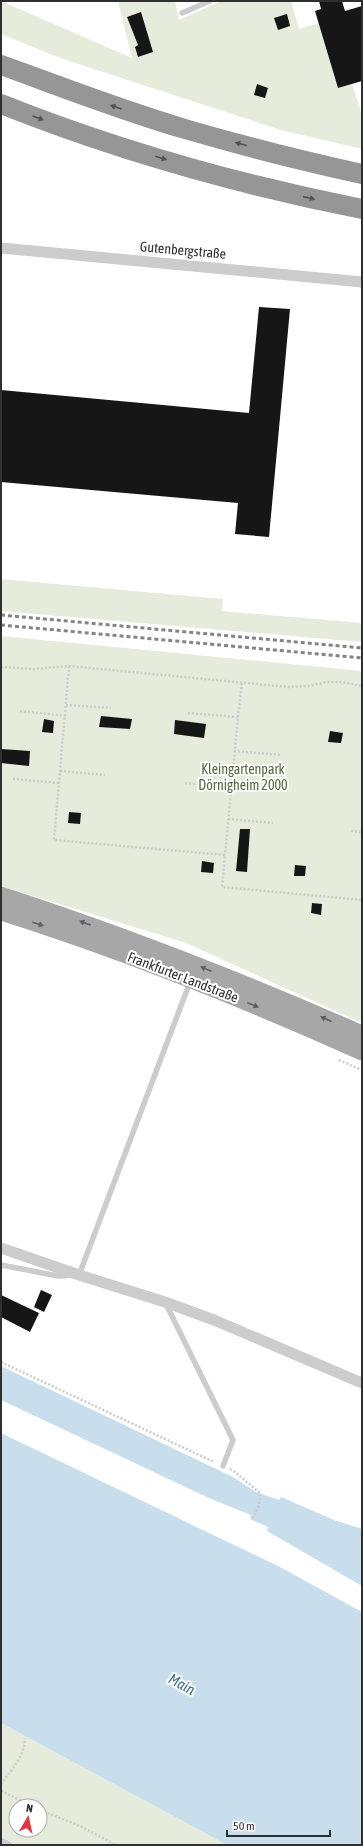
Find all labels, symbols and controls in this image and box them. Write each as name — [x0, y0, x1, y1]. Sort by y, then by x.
one-way arrow — [110, 103, 122, 109]
one-way arrow — [32, 115, 44, 121]
one-way arrow — [234, 141, 247, 147]
one-way arrow — [155, 155, 167, 161]
one-way arrow — [302, 195, 315, 201]
street label: Gutenbergstraße — [139, 238, 227, 262]
park label: Kleingartenpark Dörnigheim 2000 — [198, 761, 288, 793]
one-way arrow — [78, 920, 90, 926]
one-way arrow — [32, 921, 44, 927]
street label: Frankfurter Landstraße — [125, 949, 241, 1005]
one-way arrow — [200, 965, 212, 971]
one-way arrow — [247, 1002, 259, 1008]
one-way arrow — [320, 1015, 332, 1021]
water label: Main — [166, 1670, 198, 1698]
north arrow — [8, 1798, 48, 1838]
text: N — [25, 1802, 34, 1815]
scale bar — [227, 1812, 330, 1838]
text: 50 m — [233, 1819, 255, 1833]

